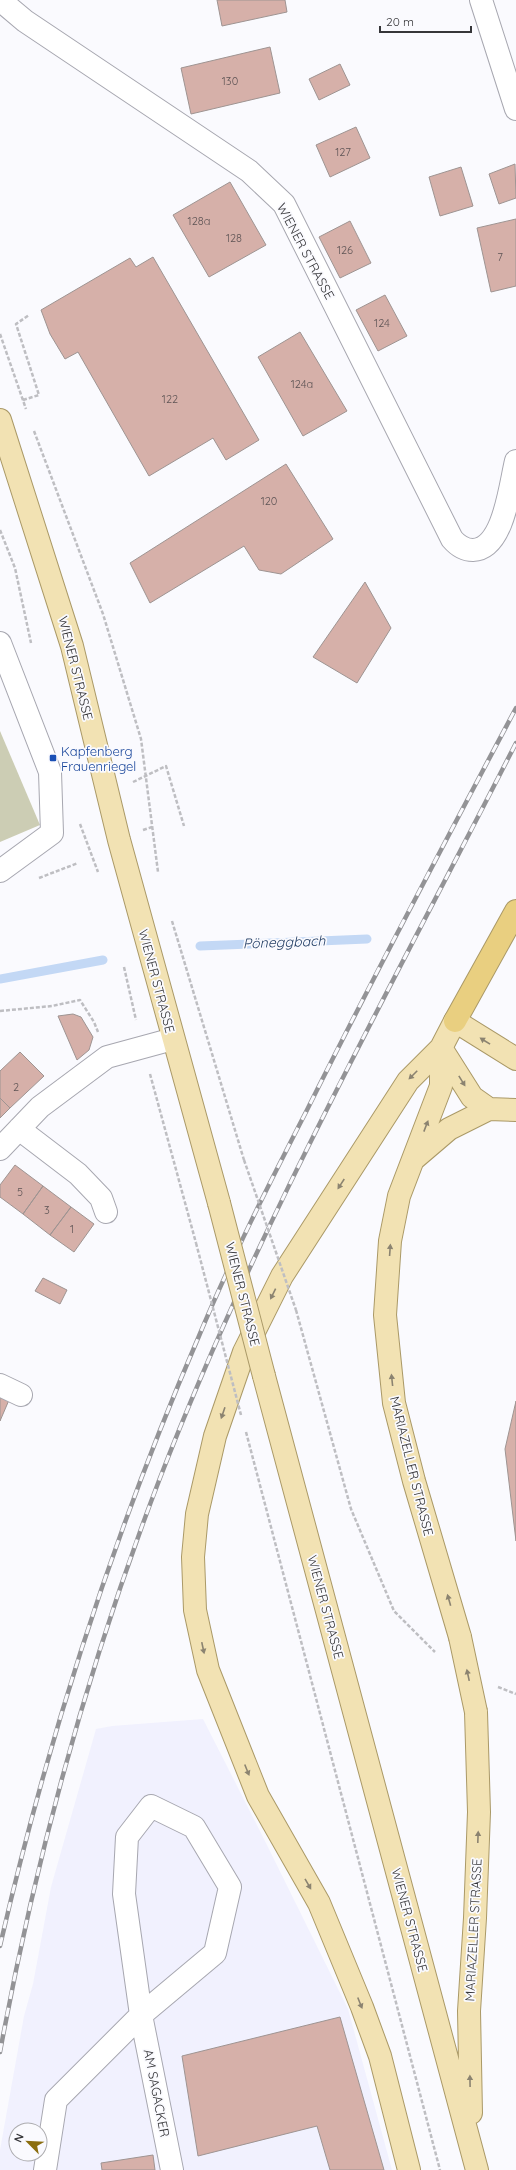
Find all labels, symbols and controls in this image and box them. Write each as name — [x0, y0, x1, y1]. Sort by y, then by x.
scale bar — [380, 8, 471, 34]
text: 20 m — [386, 14, 414, 29]
house number: 130 — [222, 74, 238, 88]
house number: 127 — [335, 145, 351, 159]
street label: WIENER STRASSE — [274, 200, 338, 302]
house number: 128a — [188, 214, 210, 228]
house number: 128 — [226, 231, 242, 245]
house number: 126 — [337, 243, 353, 257]
house number: 7 — [497, 250, 503, 264]
house number: 124 — [374, 316, 390, 330]
house number: 124a — [291, 377, 313, 391]
house number: 122 — [162, 392, 178, 406]
house number: 120 — [261, 494, 277, 508]
street label: WIENER STRASSE — [55, 614, 97, 722]
place label: Kapfenberg Frauenriegel — [61, 743, 136, 774]
marker: Kapfenberg Frauenriegel — [48, 753, 58, 763]
street label: WIENER STRASSE — [135, 927, 179, 1035]
water label: Pöneggbach — [243, 932, 327, 952]
one-way arrow — [480, 1037, 490, 1045]
one-way arrow — [408, 1071, 418, 1080]
one-way arrow — [458, 1075, 465, 1087]
house number: 2 — [13, 1080, 19, 1094]
one-way arrow — [423, 1119, 429, 1131]
one-way arrow — [338, 1178, 345, 1189]
house number: 5 — [17, 1185, 23, 1199]
house number: 3 — [44, 1203, 50, 1217]
house number: 1 — [70, 1222, 74, 1236]
street label: WIENER STRASSE — [222, 1240, 264, 1348]
one-way arrow — [386, 1244, 393, 1256]
one-way arrow — [270, 1288, 276, 1300]
one-way arrow — [388, 1374, 395, 1386]
street label: MARIAZELLER STRASSE — [387, 1395, 437, 1537]
one-way arrow — [219, 1408, 225, 1420]
street label: WIENER STRASSE — [304, 1553, 348, 1661]
one-way arrow — [446, 1594, 452, 1606]
one-way arrow — [200, 1642, 206, 1654]
one-way arrow — [464, 1668, 470, 1681]
one-way arrow — [245, 1764, 251, 1776]
one-way arrow — [475, 1830, 481, 1843]
street label: MARIAZELLER STRASSE — [461, 1858, 485, 2002]
street label: WIENER STRASSE — [388, 1866, 432, 1974]
one-way arrow — [305, 1878, 312, 1890]
one-way arrow — [357, 1998, 363, 2009]
street label: AM SAGACKER — [141, 2048, 173, 2139]
one-way arrow — [467, 2074, 473, 2087]
north arrow — [8, 2122, 48, 2162]
text: N — [11, 2131, 27, 2144]

